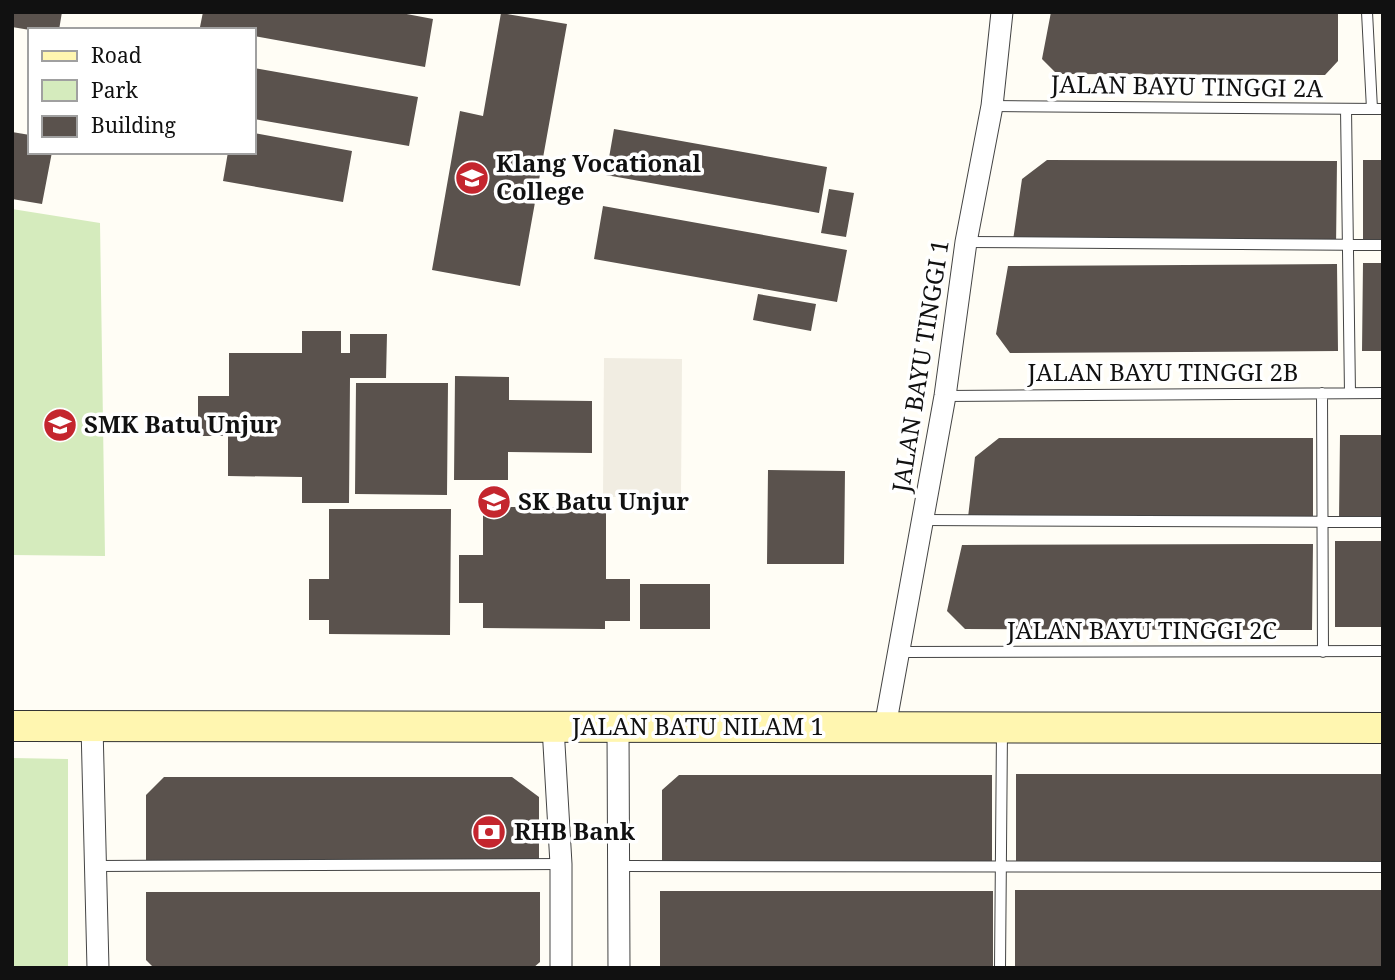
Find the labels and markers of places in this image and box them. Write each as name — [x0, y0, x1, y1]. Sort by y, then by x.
place label: Klang Vocational College — [496, 146, 702, 207]
school or university icon: Klang Vocational College — [453, 159, 491, 197]
school or university icon: SMK Batu Unjur — [41, 406, 79, 444]
place label: SMK Batu Unjur — [84, 407, 278, 440]
school or university icon: SK Batu Unjur — [475, 483, 513, 521]
place label: SK Batu Unjur — [518, 484, 689, 517]
bank icon: RHB Bank — [470, 813, 508, 851]
place label: RHB Bank — [514, 814, 636, 847]

